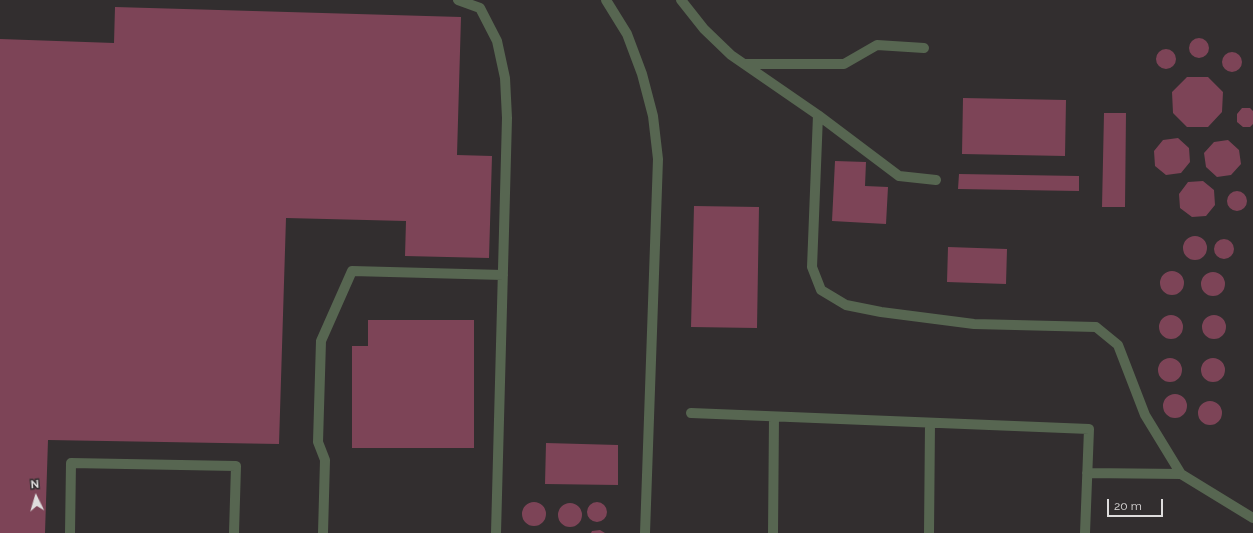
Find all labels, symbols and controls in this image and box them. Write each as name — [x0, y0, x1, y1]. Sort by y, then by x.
north arrow — [16, 477, 56, 517]
text: N — [30, 478, 40, 491]
scale bar — [1109, 491, 1165, 517]
text: 20 m — [1114, 499, 1142, 513]

